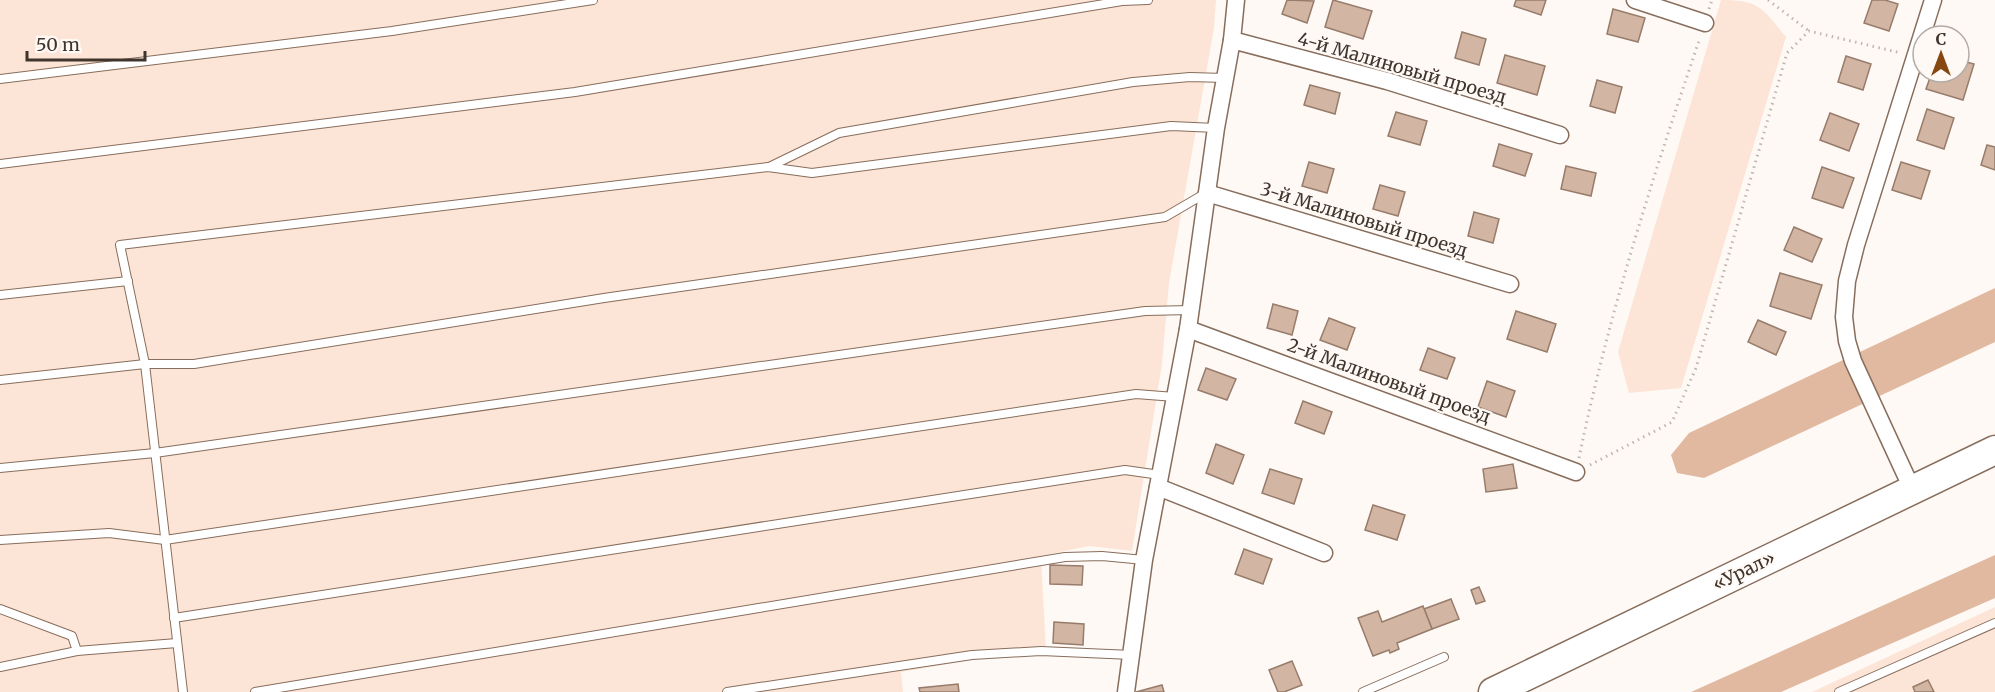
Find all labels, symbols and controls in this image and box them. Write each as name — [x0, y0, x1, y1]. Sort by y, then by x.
scale bar — [27, 24, 146, 62]
north arrow — [1911, 24, 1971, 84]
street label: 4-й Малиновый проезд — [1295, 27, 1509, 108]
text: С — [1936, 29, 1946, 49]
text: 50 m — [36, 33, 80, 56]
street label: 3-й Малиновый проезд — [1258, 177, 1471, 262]
street label: 2-й Малиновый проезд — [1284, 333, 1494, 428]
street label: «Урал» — [1709, 546, 1779, 596]

